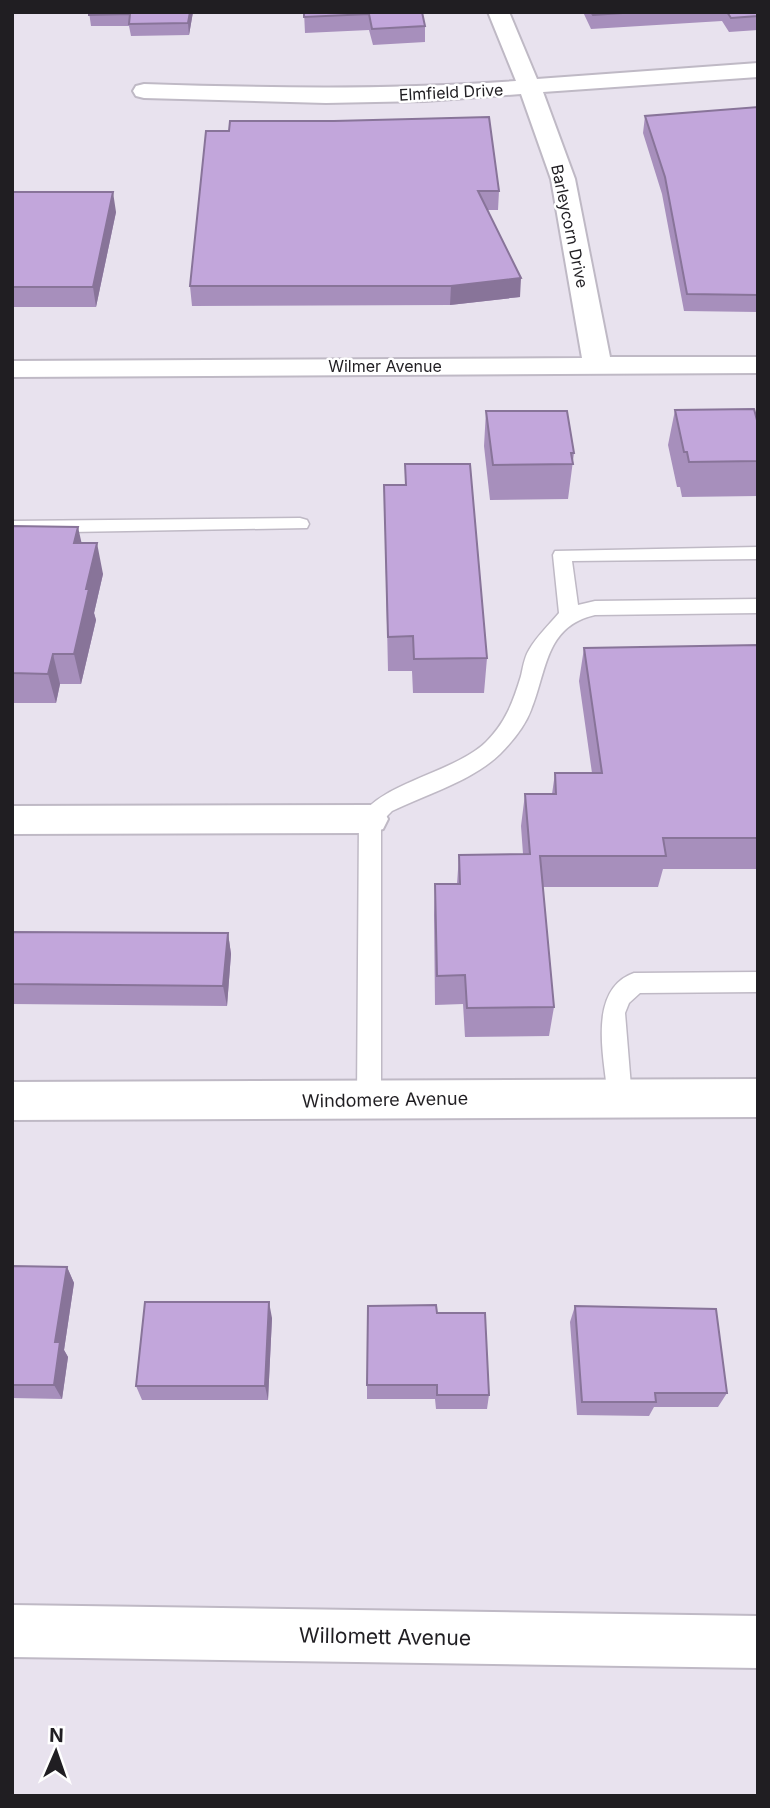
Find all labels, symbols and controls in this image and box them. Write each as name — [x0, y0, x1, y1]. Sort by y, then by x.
street label: Elmfield Drive — [398, 79, 504, 105]
street label: Barleycorn Drive — [547, 162, 593, 290]
street label: Wilmer Avenue — [328, 356, 442, 376]
street label: Windomere Avenue — [302, 1088, 468, 1111]
street label: Willomett Avenue — [299, 1623, 471, 1650]
north arrow — [21, 1717, 91, 1787]
text: N — [49, 1724, 64, 1747]

